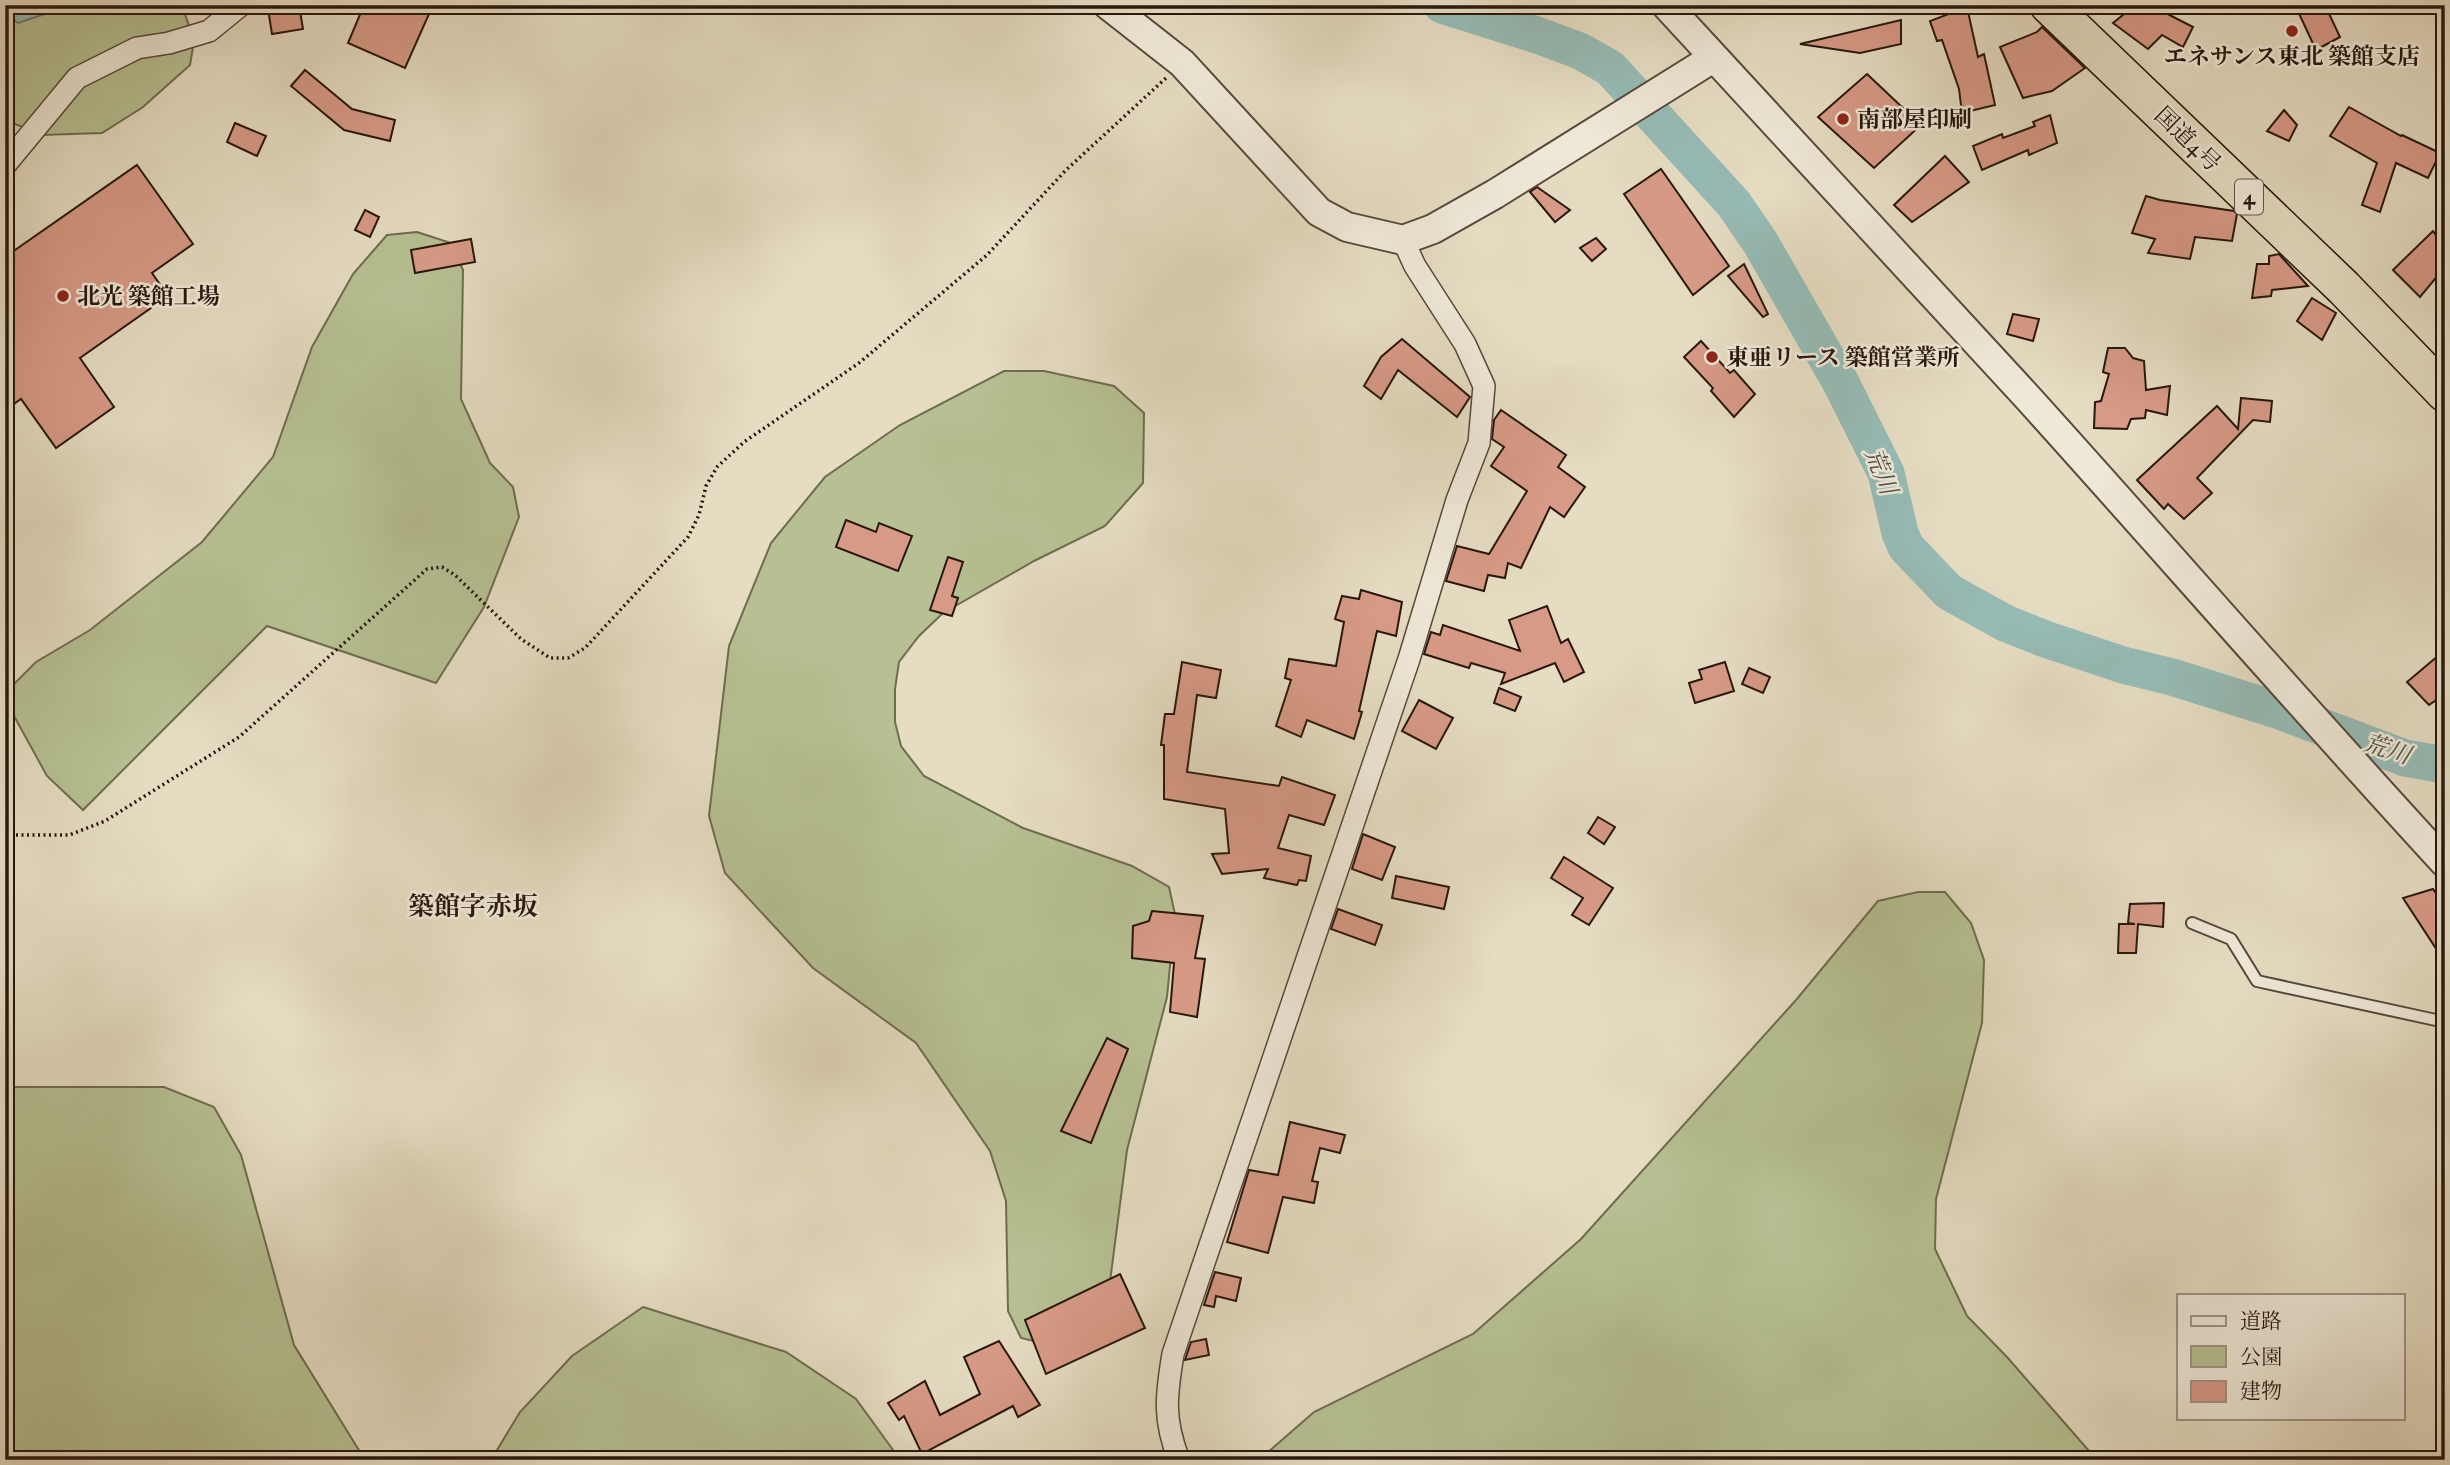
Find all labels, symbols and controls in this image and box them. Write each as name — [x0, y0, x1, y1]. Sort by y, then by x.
marker: エネサンス東北 築館支店 — [2284, 23, 2300, 39]
place label: エネサンス東北 築館支店 — [2164, 42, 2420, 71]
street label: 国道4号 — [2148, 101, 2227, 178]
place label: 南部屋印刷 — [1857, 105, 1972, 134]
marker: 南部屋印刷 — [1835, 111, 1851, 127]
road number: 4 — [2235, 180, 2263, 214]
place label: 北光 築館工場 — [77, 282, 220, 311]
marker: 北光 築館工場 — [55, 288, 71, 304]
place label: 東亜リース 築館営業所 — [1726, 343, 1960, 372]
marker: 東亜リース 築館営業所 — [1704, 349, 1720, 365]
water label: 荒川 — [1857, 443, 1905, 502]
water label: 荒川 — [2359, 727, 2417, 773]
district label: 築館字赤坂 — [408, 891, 538, 923]
legend — [2177, 1294, 2404, 1420]
text: 道路 — [2240, 1308, 2282, 1335]
text: 公園 — [2240, 1344, 2282, 1371]
text: 建物 — [2240, 1378, 2282, 1405]

